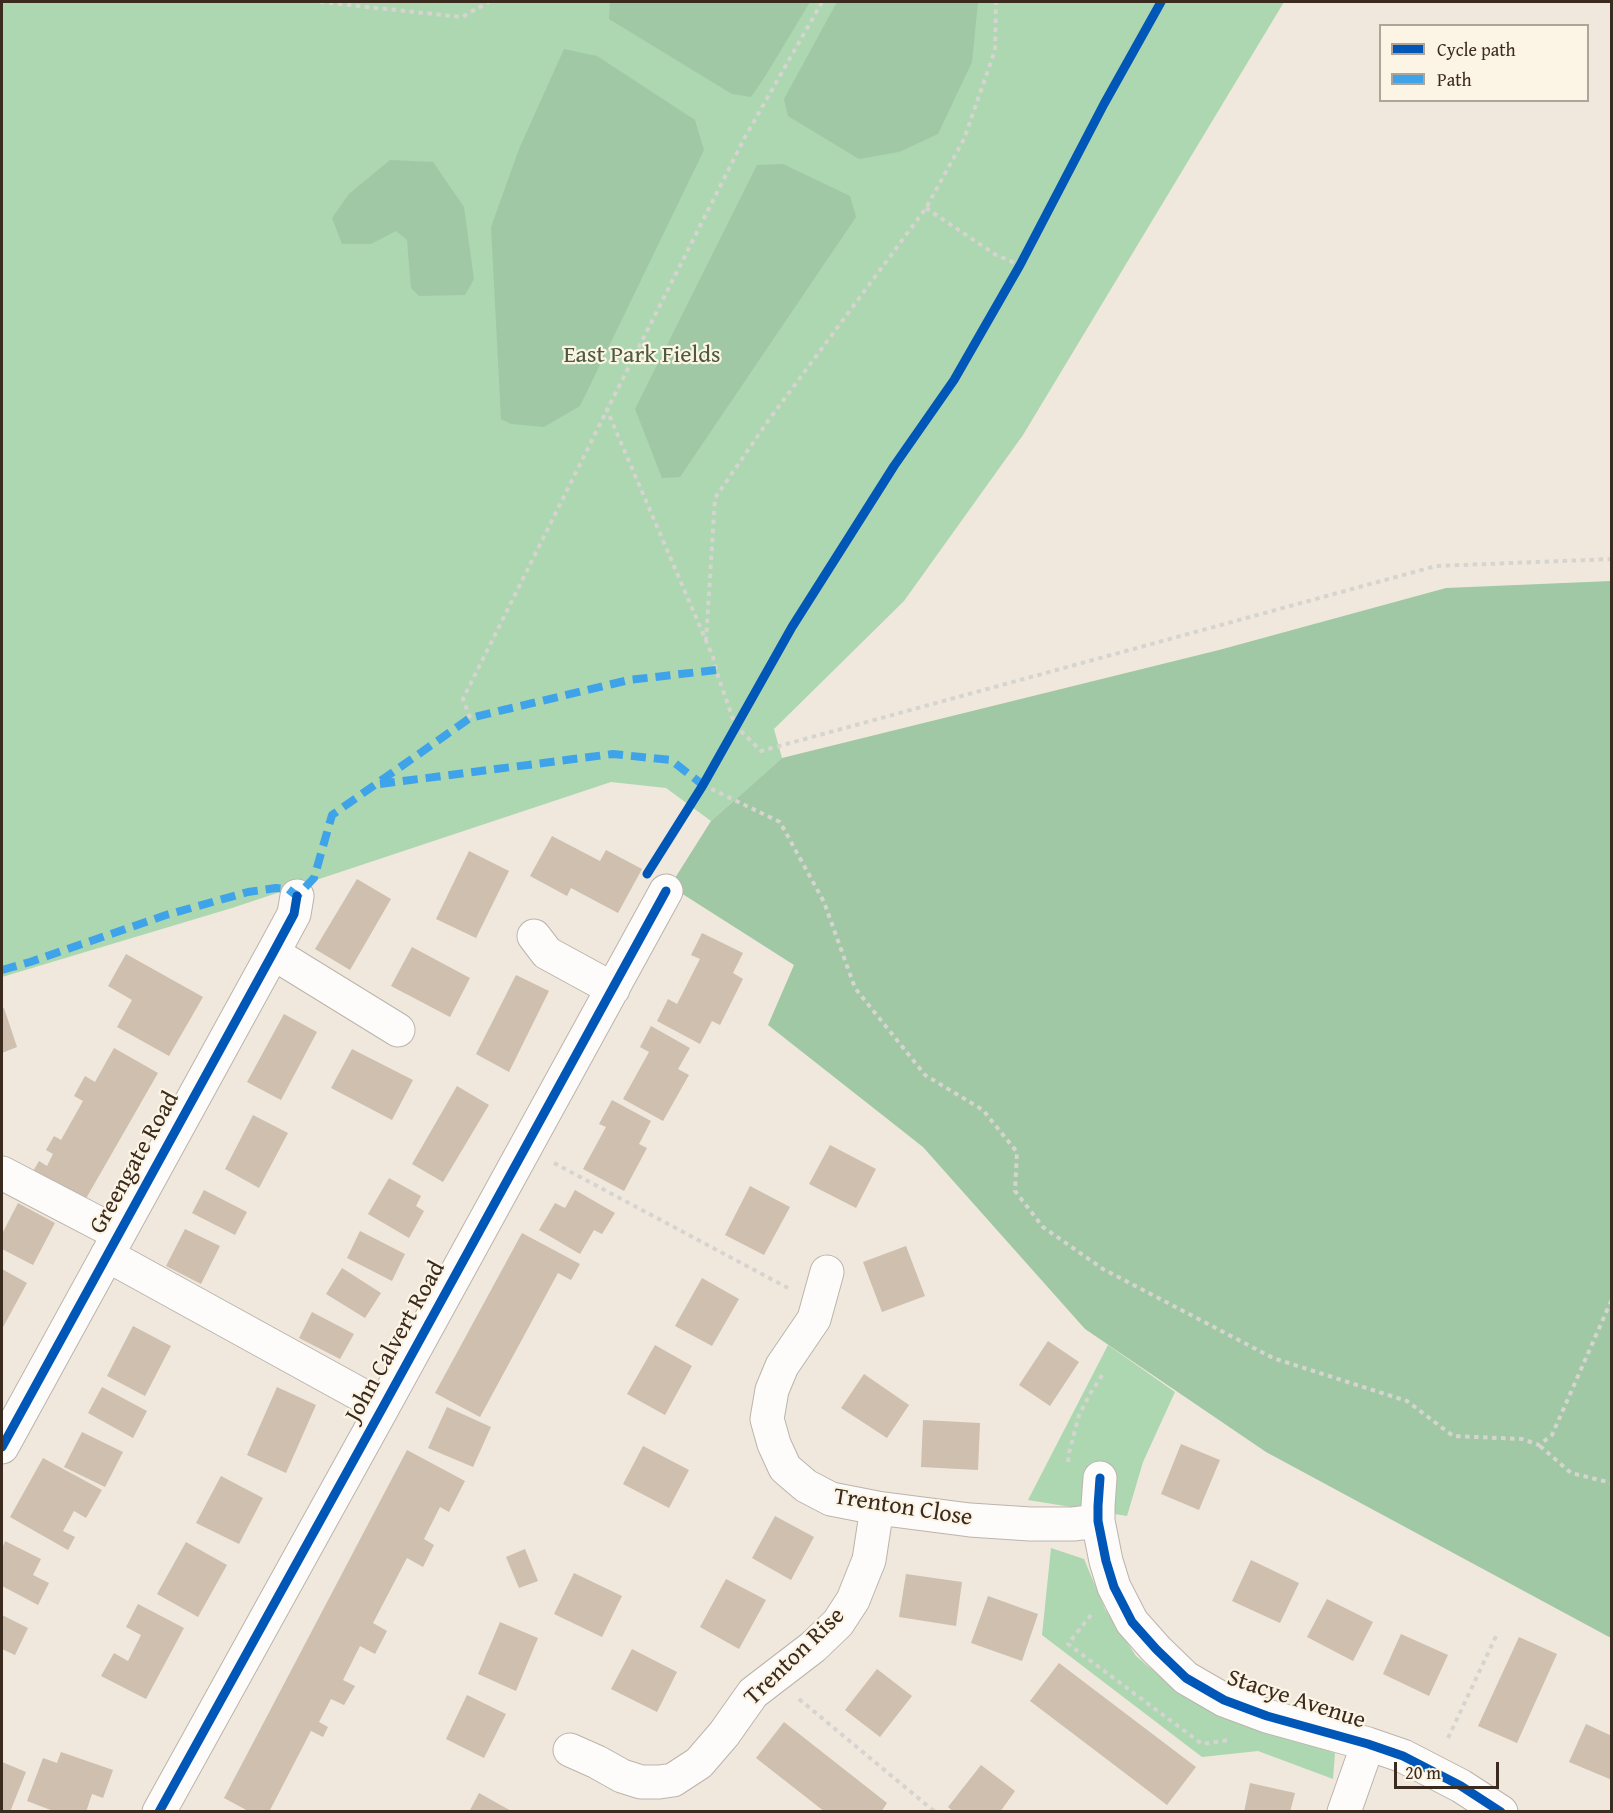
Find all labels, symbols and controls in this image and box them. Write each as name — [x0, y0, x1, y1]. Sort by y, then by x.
legend — [1379, 24, 1589, 102]
text: Cycle path — [1437, 36, 1516, 63]
text: Path — [1437, 66, 1472, 93]
park label: East Park Fields — [563, 342, 721, 370]
street label: Greengate Road — [84, 1087, 186, 1239]
street label: John Calvert Road — [340, 1256, 452, 1428]
street label: Trenton Close — [832, 1483, 974, 1533]
street label: Trenton Rise — [739, 1602, 851, 1712]
street label: Stacye Avenue — [1223, 1664, 1369, 1736]
scale bar — [1397, 1750, 1502, 1788]
text: 20 m — [1405, 1759, 1441, 1786]

